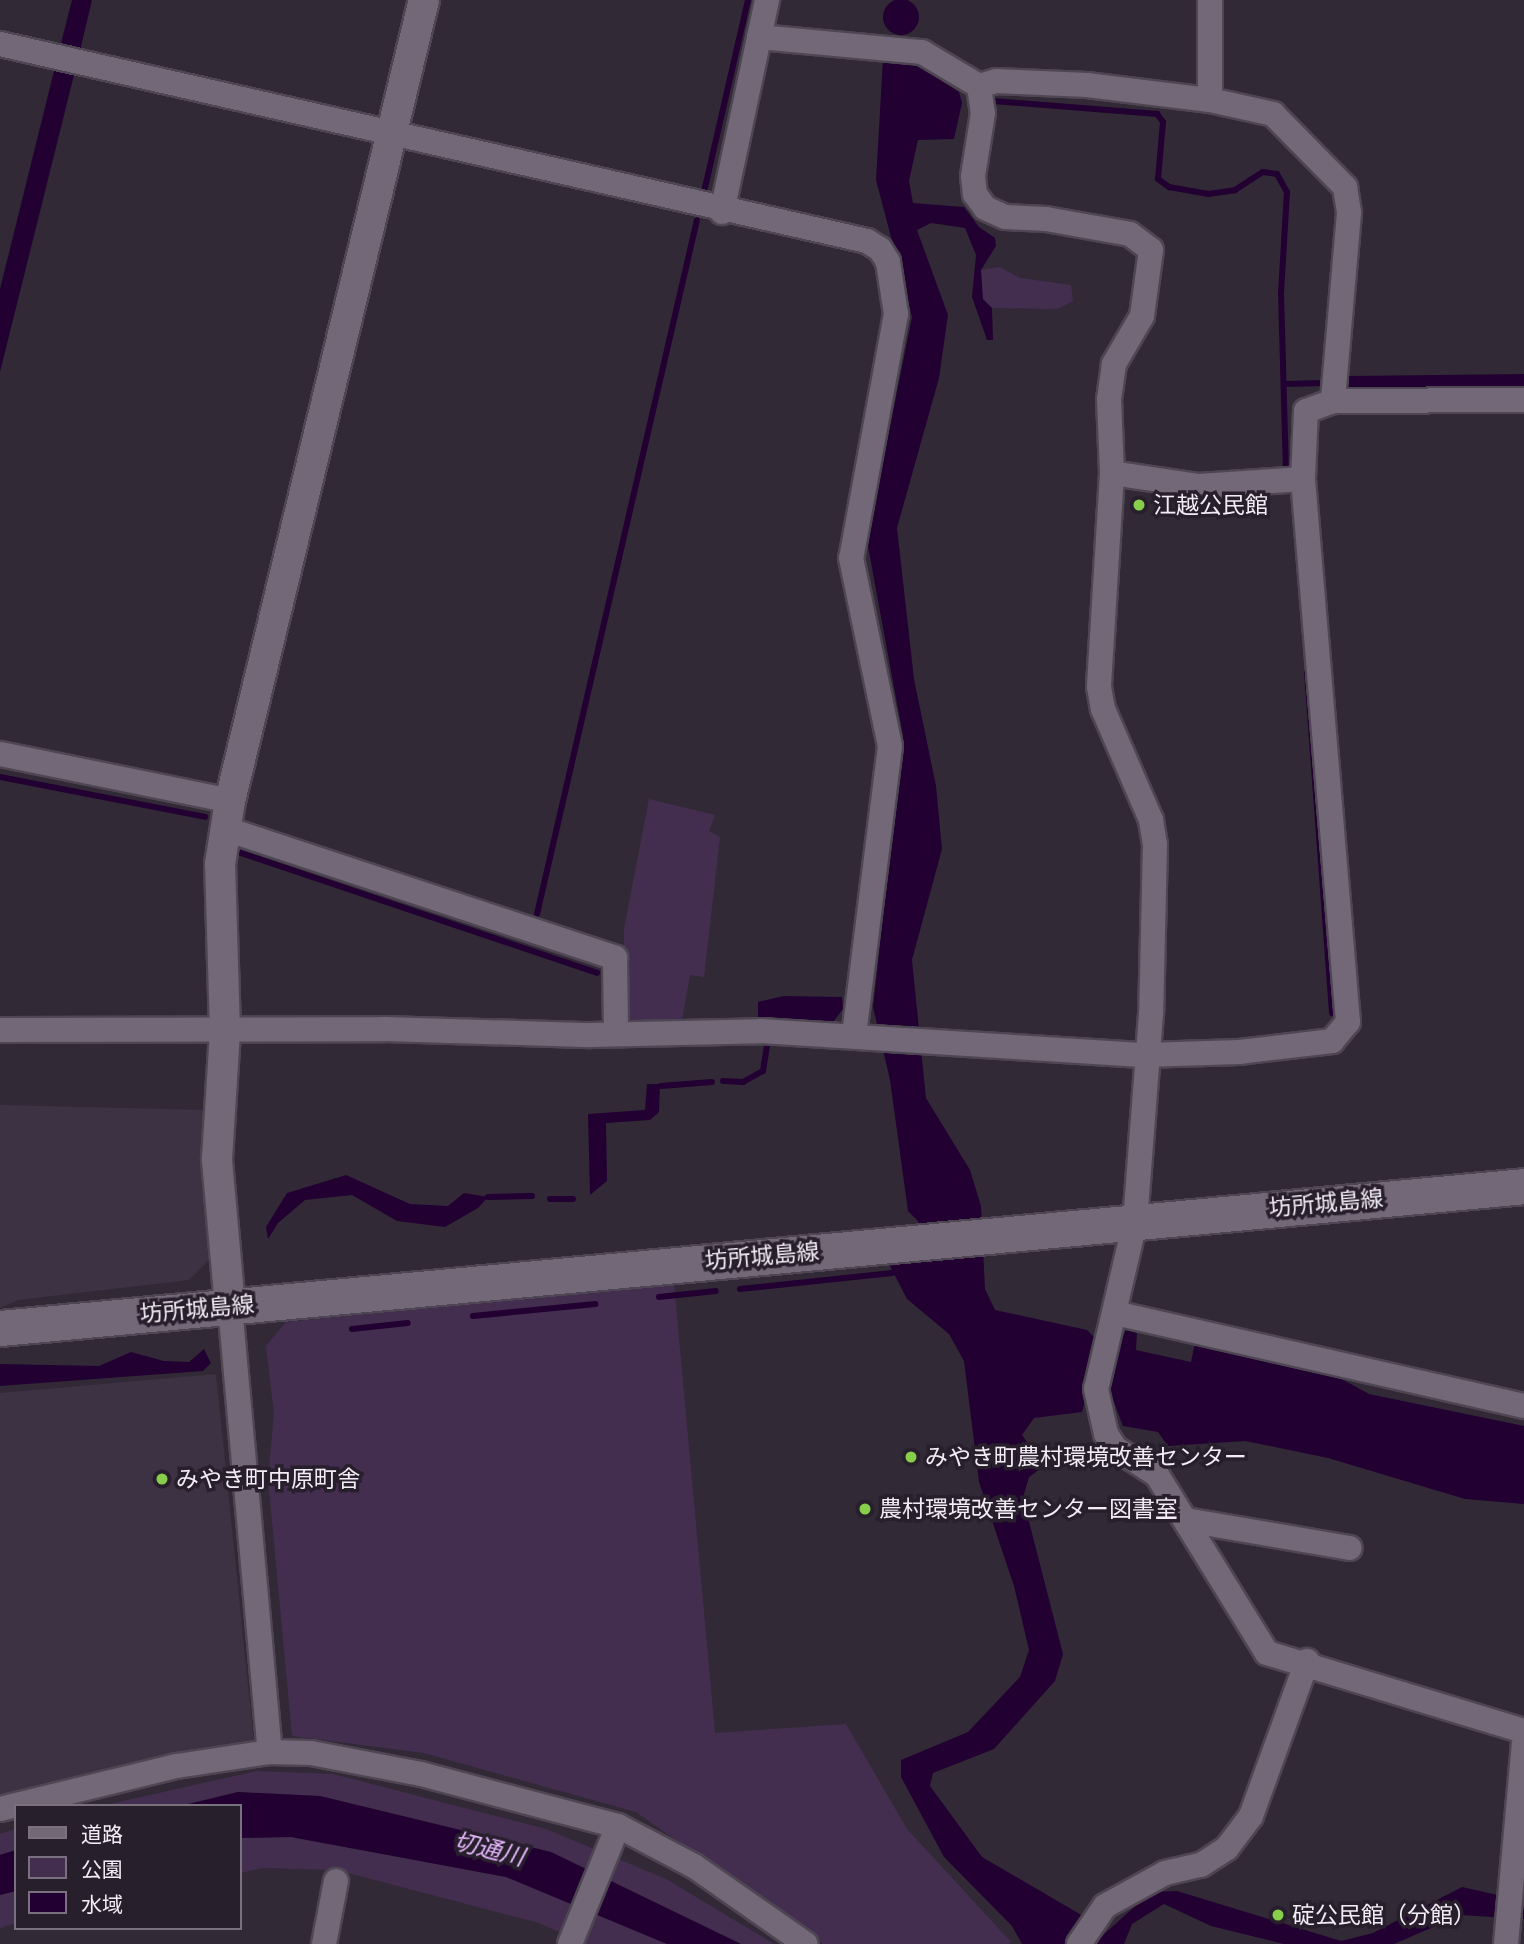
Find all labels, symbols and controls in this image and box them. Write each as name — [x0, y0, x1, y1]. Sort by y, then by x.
place label: 江越公民館 — [1153, 491, 1268, 519]
marker: 江越公民館 — [1131, 497, 1147, 513]
street label: 坊所城島線 — [1268, 1184, 1384, 1222]
street label: 坊所城島線 — [704, 1237, 820, 1275]
street label: 坊所城島線 — [139, 1290, 255, 1328]
place label: みやき町農村環境改善センター — [925, 1443, 1247, 1471]
marker: みやき町農村環境改善センター — [903, 1449, 919, 1465]
place label: みやき町中原町舎 — [176, 1465, 360, 1493]
marker: みやき町中原町舎 — [154, 1471, 170, 1487]
place label: 農村環境改善センター図書室 — [879, 1495, 1178, 1523]
marker: 農村環境改善センター図書室 — [857, 1501, 873, 1517]
legend — [14, 1804, 242, 1930]
text: 道路 — [81, 1822, 123, 1847]
water label: 切通川 — [451, 1826, 527, 1872]
text: 公園 — [81, 1857, 123, 1882]
text: 水域 — [81, 1892, 123, 1917]
place label: 碇公民館（分館） — [1292, 1901, 1476, 1929]
marker: 碇公民館（分館） — [1270, 1907, 1286, 1923]

